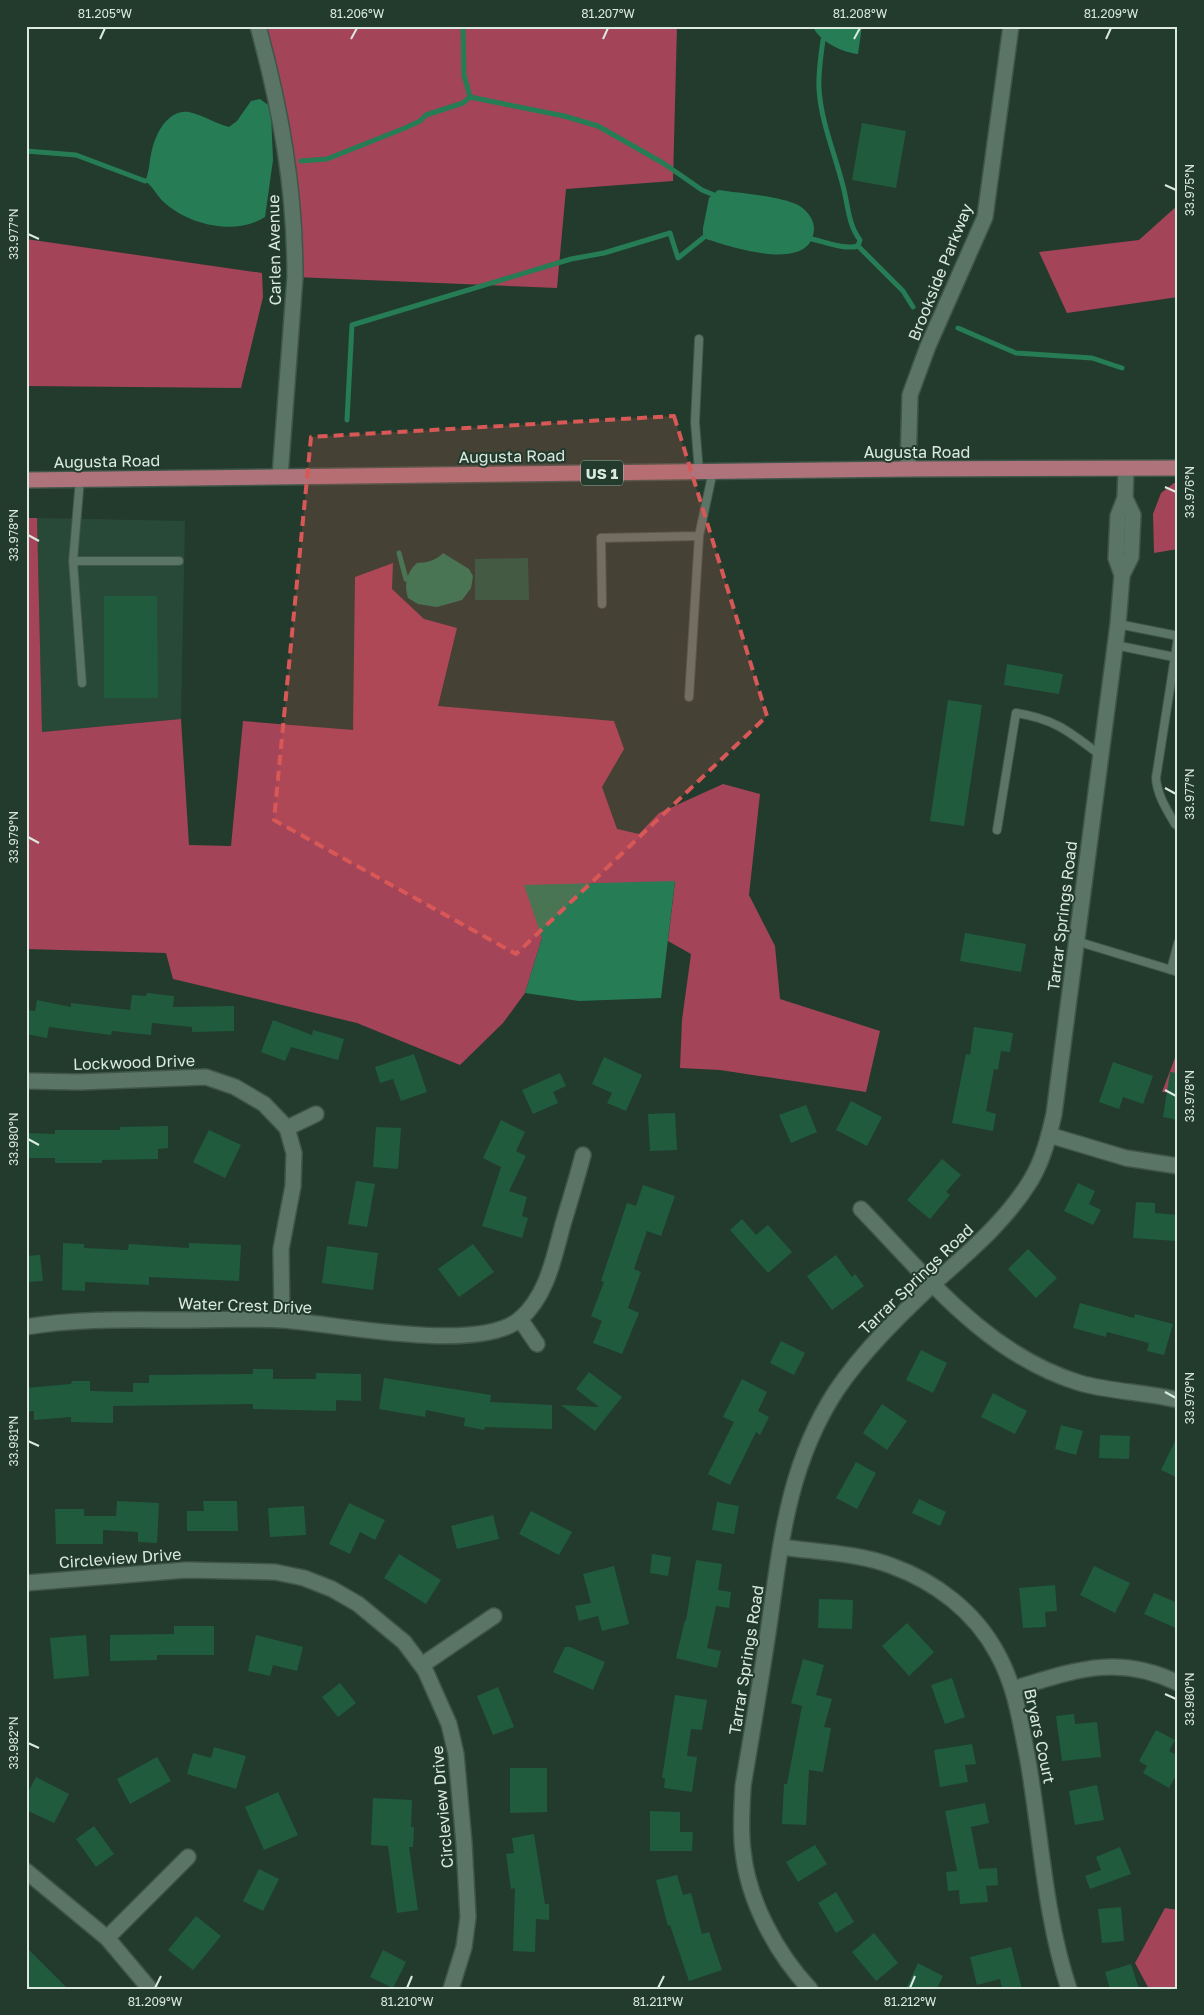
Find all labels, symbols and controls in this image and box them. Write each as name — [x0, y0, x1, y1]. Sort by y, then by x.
text: 81.205°W — [78, 6, 133, 21]
text: 81.206°W — [330, 6, 385, 21]
text: 81.207°W — [581, 6, 635, 21]
text: 81.208°W — [833, 6, 888, 21]
text: 81.209°W — [1084, 6, 1139, 21]
text: 33.975°N — [1182, 164, 1197, 216]
street label: Carlen Avenue — [263, 194, 285, 306]
street label: Brookside Parkway — [903, 201, 977, 343]
text: 33.977°N — [6, 208, 21, 260]
street label: Augusta Road — [864, 442, 970, 462]
street label: Augusta Road — [458, 445, 566, 467]
street label: Augusta Road — [53, 450, 161, 472]
road number: US 1 — [581, 460, 623, 486]
text: 33.976°N — [1182, 466, 1197, 518]
text: 33.978°N — [6, 509, 21, 561]
text: 33.977°N — [1182, 768, 1197, 820]
text: 33.979°N — [6, 811, 21, 863]
street label: Tarrar Springs Road — [1043, 840, 1081, 992]
street label: Lockwood Drive — [73, 1050, 195, 1074]
text: 33.978°N — [1182, 1070, 1197, 1122]
text: 33.980°N — [6, 1112, 21, 1166]
street label: Tarrar Springs Road — [855, 1219, 977, 1339]
street label: Water Crest Drive — [178, 1293, 312, 1317]
text: 33.979°N — [1182, 1372, 1197, 1424]
text: 33.981°N — [6, 1416, 21, 1466]
street label: Circleview Drive — [58, 1544, 182, 1572]
street label: Tarrar Springs Road — [724, 1584, 768, 1736]
text: 33.980°N — [1182, 1672, 1197, 1726]
street label: Bryars Court — [1020, 1687, 1060, 1785]
text: 33.982°N — [6, 1717, 21, 1769]
street label: Circleview Drive — [427, 1745, 457, 1869]
text: 81.209°W — [128, 1994, 183, 2009]
text: 81.210°W — [380, 1994, 434, 2009]
text: 81.211°W — [633, 1994, 684, 2009]
text: 81.212°W — [884, 1994, 937, 2009]

